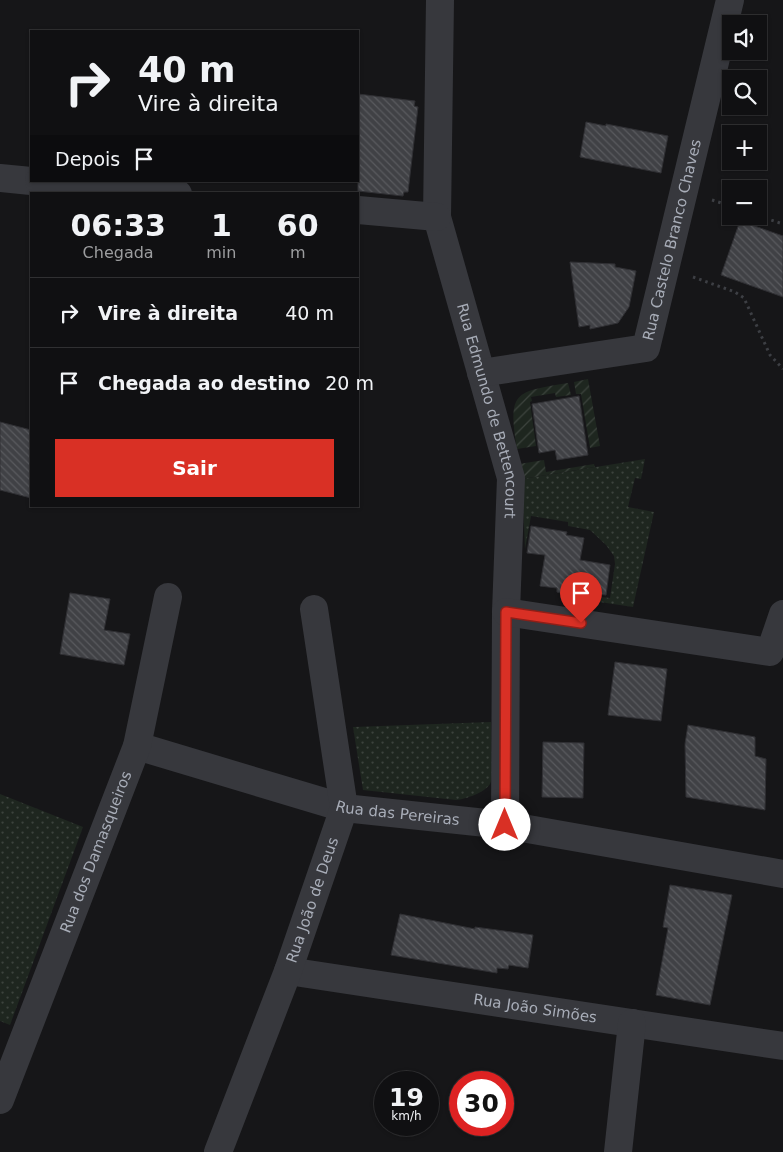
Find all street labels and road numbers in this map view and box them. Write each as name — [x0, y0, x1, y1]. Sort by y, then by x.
street label: Rua Castelo Branco Chaves — [639, 137, 705, 343]
street label: Rua Edmundo de Bettencourt — [453, 301, 520, 519]
street label: Rua dos Damasqueiros — [57, 768, 136, 936]
street label: Rua das Pereiras — [333, 797, 461, 829]
street label: Rua João de Deus — [282, 835, 342, 965]
street label: Rua João Simões — [472, 990, 598, 1027]

